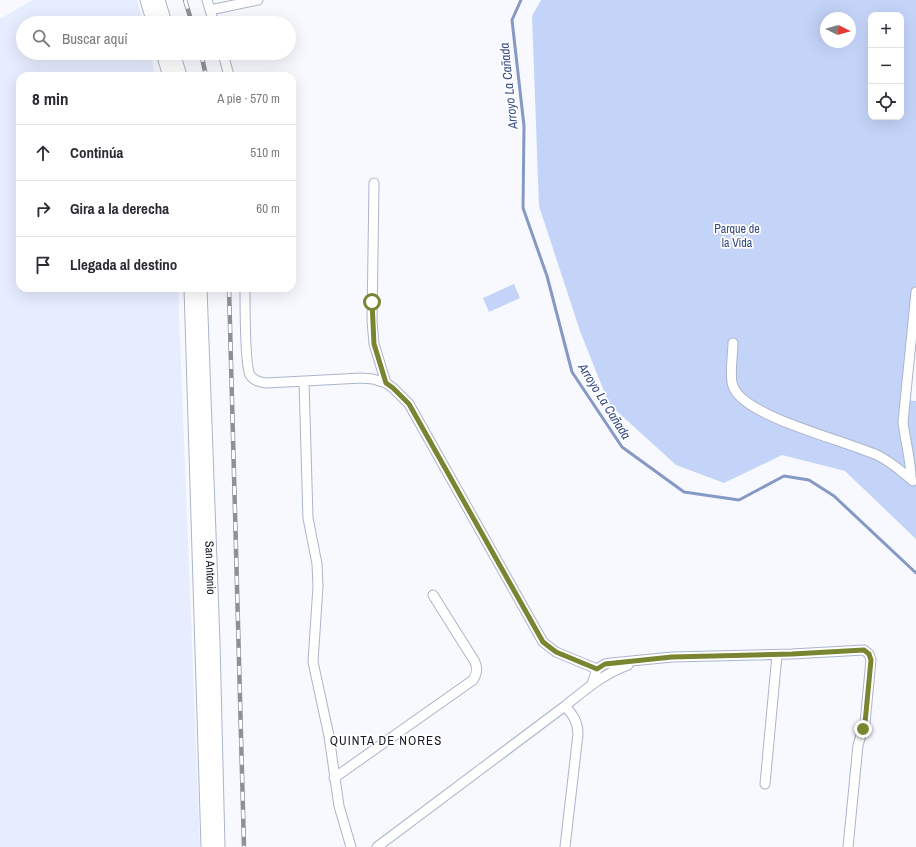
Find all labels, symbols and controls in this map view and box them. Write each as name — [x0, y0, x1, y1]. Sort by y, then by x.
north arrow — [820, 12, 856, 48]
map controls — [868, 12, 904, 120]
button: + — [868, 12, 904, 48]
search box — [16, 16, 296, 60]
icon: search — [30, 27, 52, 49]
text: Buscar aquí — [62, 28, 128, 49]
water label: Arroyo La Cañada — [496, 42, 522, 131]
button: − — [868, 48, 904, 84]
button: locate — [868, 84, 904, 120]
text: 8 min — [32, 87, 68, 110]
text: A pie · 570 m — [217, 90, 280, 107]
icon: ahead — [32, 142, 54, 164]
text: Continúa — [70, 142, 123, 163]
text: 510 m — [250, 144, 280, 161]
icon: right — [32, 198, 54, 220]
text: Gira a la derecha — [70, 198, 169, 219]
text: 60 m — [256, 200, 280, 217]
park label: Parque de la Vida — [714, 221, 760, 251]
icon: arrive — [32, 254, 54, 276]
text: Llegada al destino — [70, 254, 177, 275]
route start — [363, 293, 381, 311]
water label: Arroyo La Cañada — [574, 359, 635, 443]
street label: San Antonio — [201, 541, 219, 595]
route end — [854, 720, 872, 738]
district label: QUINTA DE NORES — [330, 732, 442, 749]

